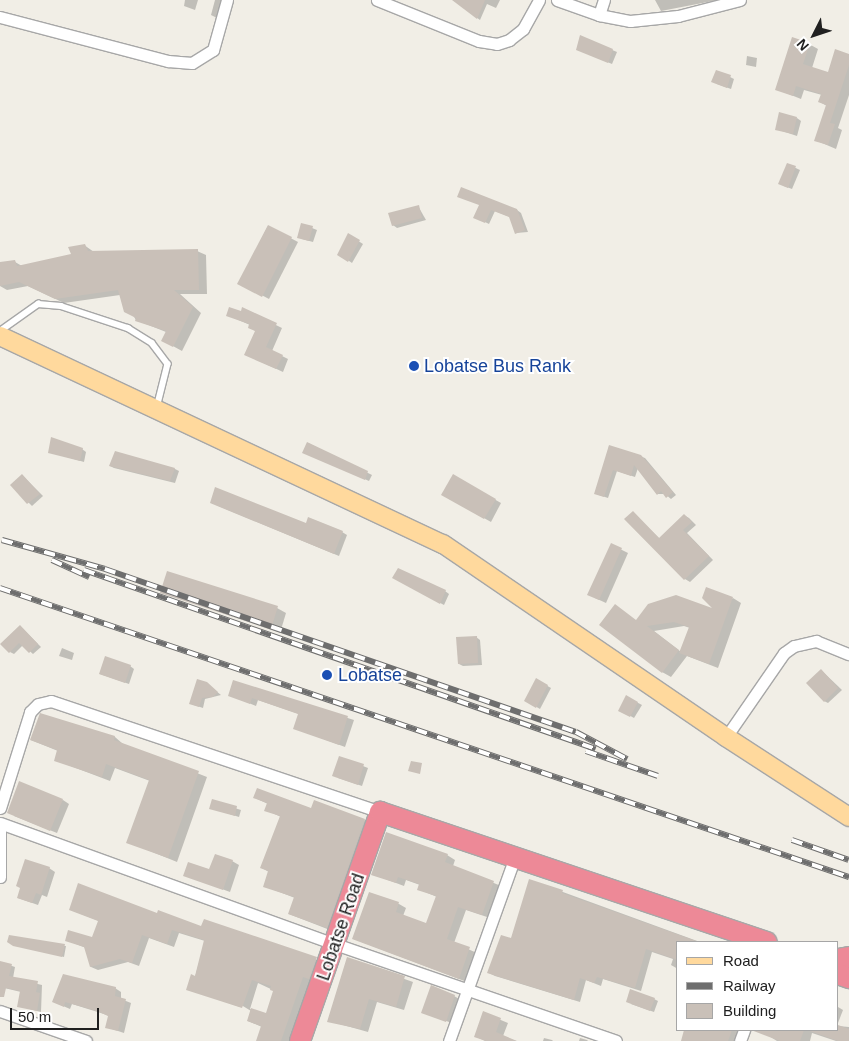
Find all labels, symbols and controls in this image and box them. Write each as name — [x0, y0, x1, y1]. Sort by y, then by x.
north arrow — [789, 10, 839, 60]
text: N — [793, 36, 812, 54]
place label: Lobatse Bus Rank — [424, 355, 571, 377]
marker: Lobatse Bus Rank — [408, 360, 420, 372]
place label: Lobatse — [338, 664, 402, 686]
marker: Lobatse — [320, 668, 334, 682]
street label: Lobatse Road — [313, 870, 369, 984]
legend — [676, 941, 839, 1031]
text: Road — [723, 952, 759, 969]
text: Railway — [723, 977, 776, 994]
scale bar — [12, 998, 101, 1030]
text: Building — [723, 1002, 776, 1019]
text: 50 m — [18, 1008, 51, 1025]

